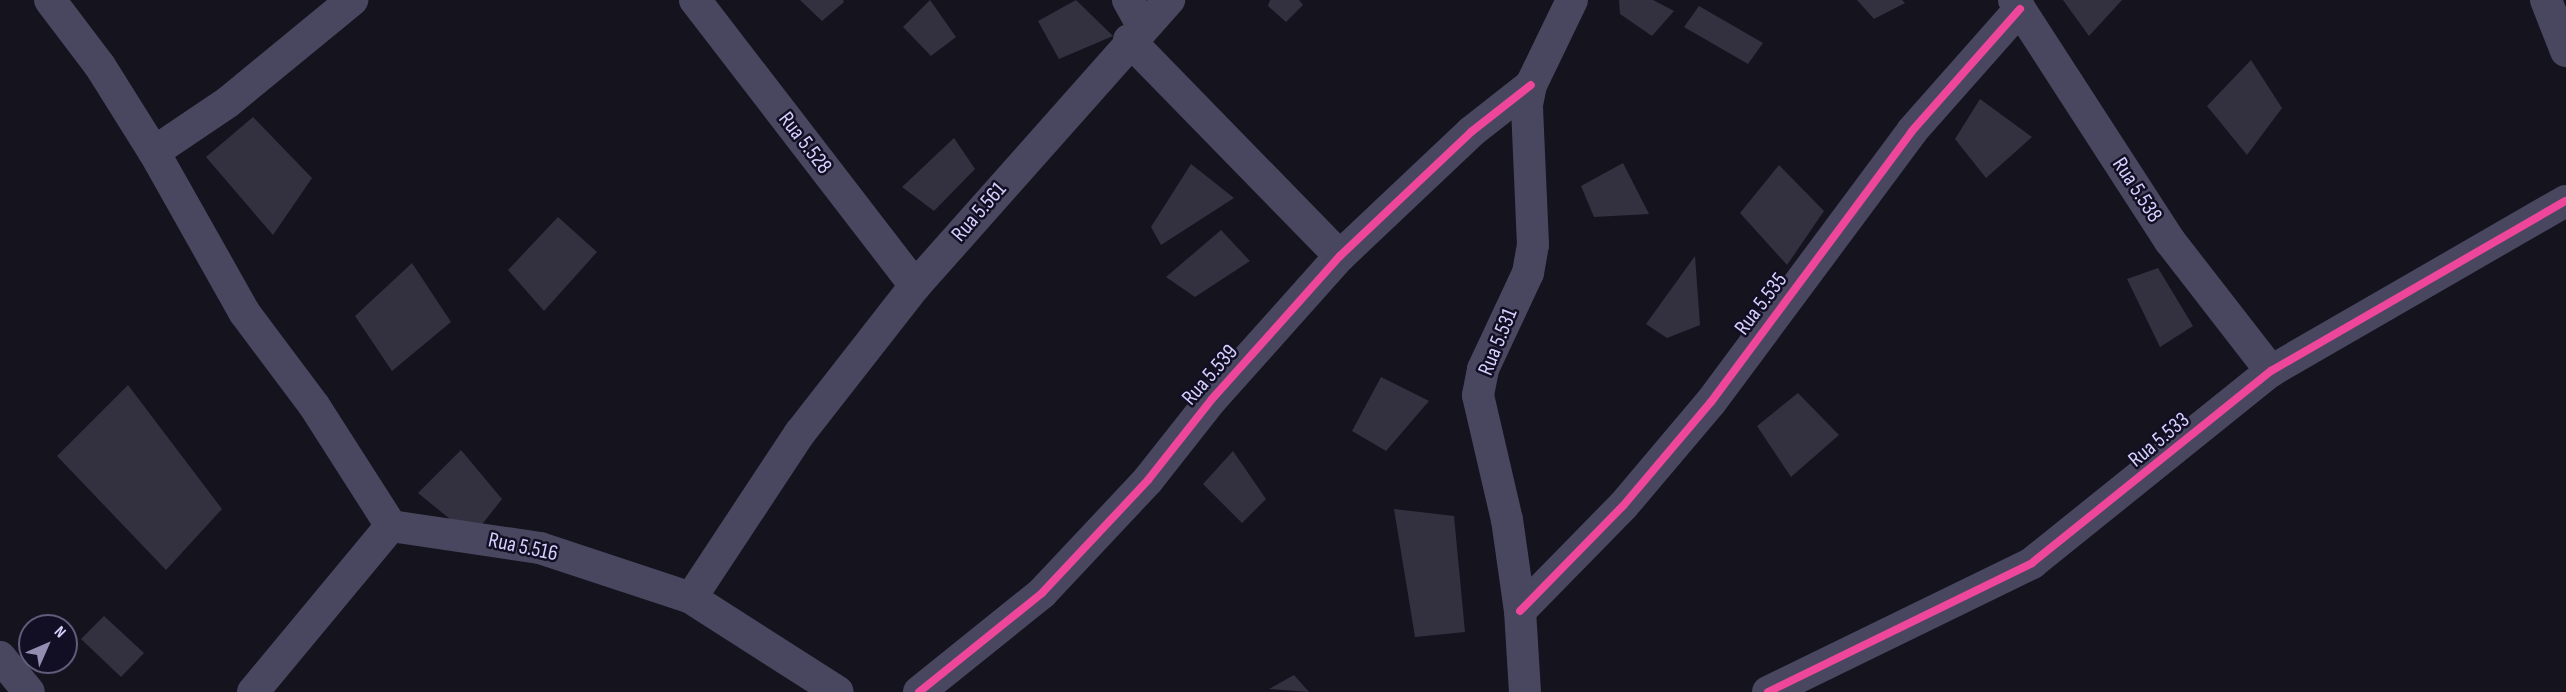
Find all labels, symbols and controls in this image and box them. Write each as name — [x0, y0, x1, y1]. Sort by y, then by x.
street label: Rua 5.528 — [773, 107, 837, 179]
street label: Rua 5.538 — [2106, 153, 2168, 227]
street label: Rua 5.561 — [946, 177, 1012, 247]
street label: Rua 5.535 — [1729, 268, 1793, 340]
street label: Rua 5.531 — [1473, 305, 1523, 379]
street label: Rua 5.539 — [1176, 339, 1244, 411]
street label: Rua 5.533 — [2123, 407, 2195, 473]
street label: Rua 5.516 — [486, 527, 560, 567]
north arrow — [18, 614, 78, 674]
text: N — [50, 623, 69, 642]

